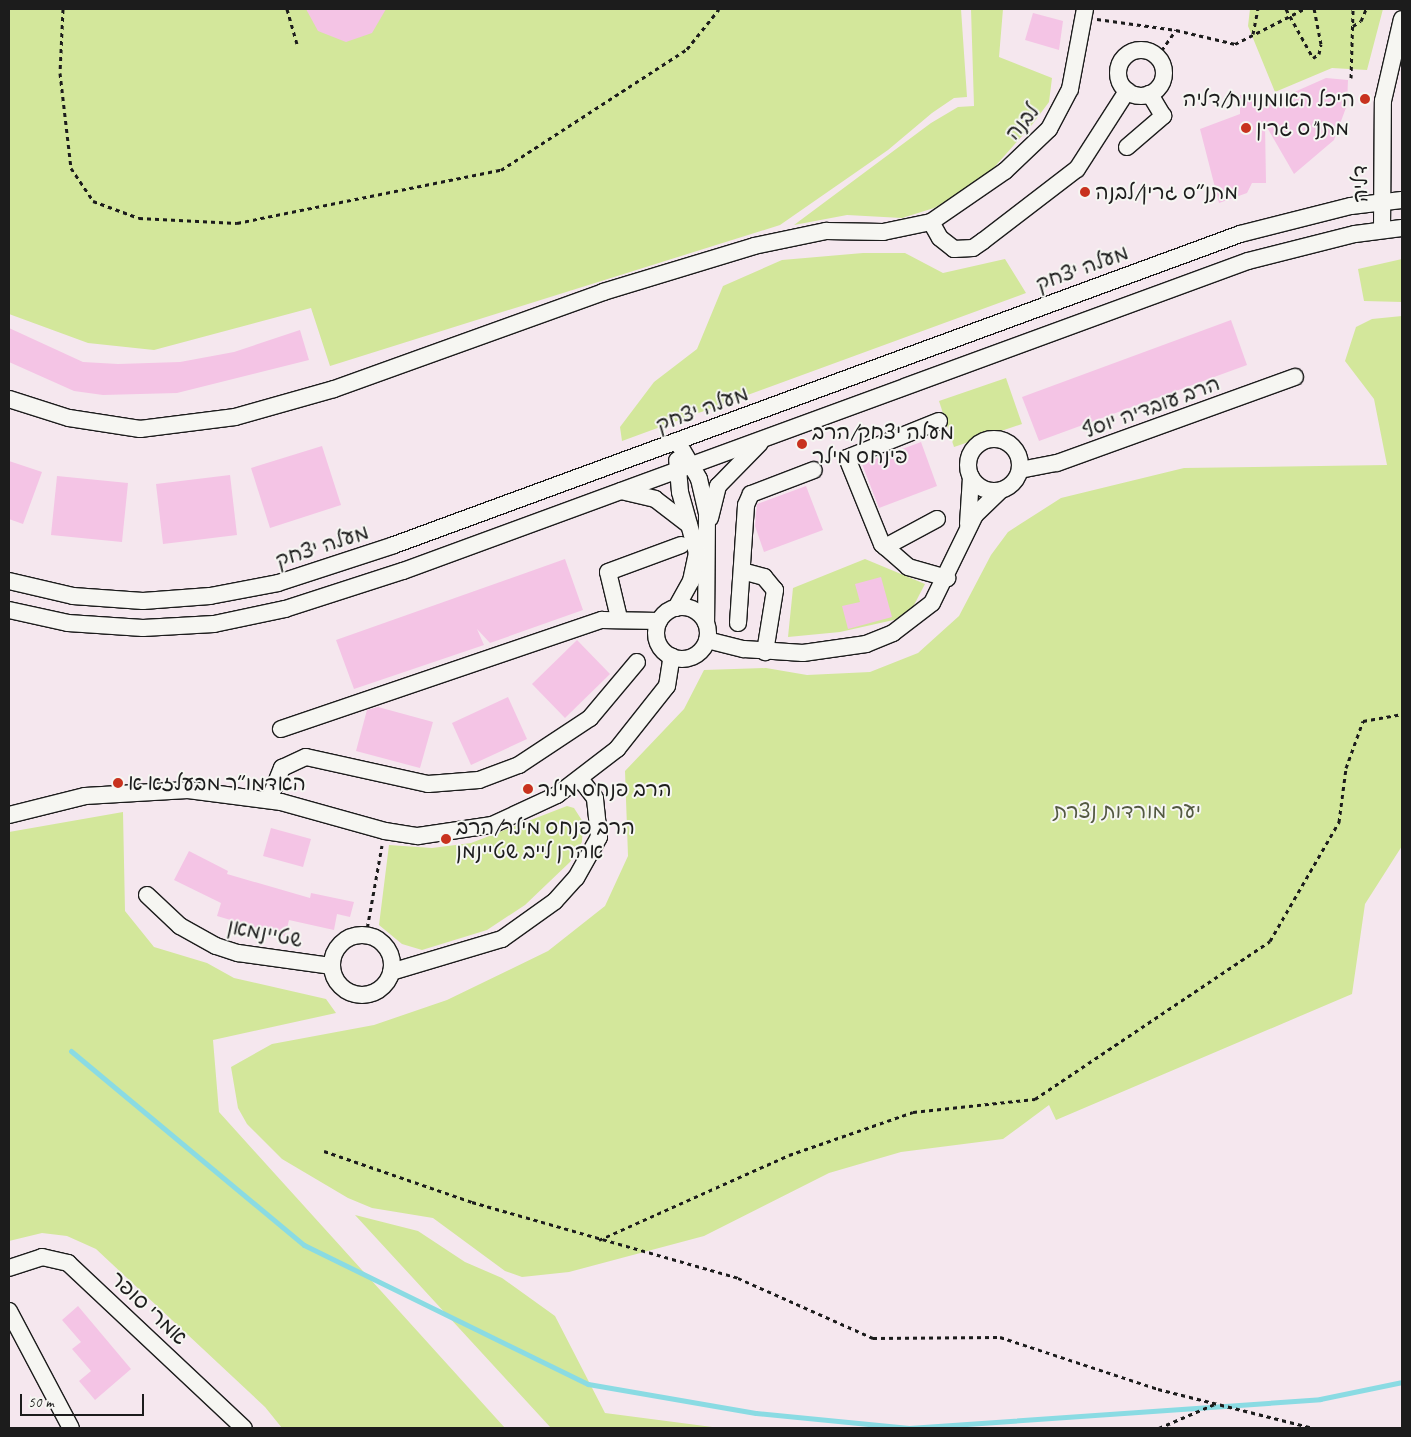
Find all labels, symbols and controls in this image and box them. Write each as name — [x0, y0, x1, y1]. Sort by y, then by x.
place label: היכל האומנויות/דליה — [1183, 86, 1355, 112]
marker: היכל האומנויות/דליה — [1359, 93, 1371, 105]
street label: לבנה — [1000, 99, 1044, 145]
place label: מתנ"ס גרין — [1256, 115, 1349, 141]
marker: מתנ"ס גרין — [1240, 122, 1252, 134]
street label: דליה — [1347, 165, 1373, 203]
place label: מתנ״ס גרין/לבנה — [1095, 179, 1238, 205]
marker: מתנ״ס גרין/לבנה — [1079, 186, 1091, 198]
street label: מעלה יצחק — [1032, 240, 1132, 296]
street label: הרב עובדיה יוסף — [1079, 370, 1223, 444]
street label: מעלה יצחק — [652, 381, 752, 437]
place label: מעלה יצחק/הרב פינחס מילר — [812, 419, 954, 469]
marker: מעלה יצחק/הרב פינחס מילר — [796, 438, 808, 450]
street label: מעלה יצחק — [272, 519, 372, 573]
place label: האדמו״ר מבעלזא א — [128, 770, 306, 796]
place label: הרב פנחס מילר — [538, 776, 672, 802]
marker: האדמו״ר מבעלזא א — [112, 777, 124, 789]
marker: הרב פנחס מילר — [522, 783, 534, 795]
park label: יער מורדות נצרת — [1053, 798, 1201, 824]
place label: הרב פנחס מילר/הרב אהרן לייב שטיינמן — [456, 814, 635, 864]
marker: הרב פנחס מילר/הרב אהרן לייב שטיינמן — [440, 833, 452, 845]
street label: שטיינמאן — [225, 913, 305, 953]
street label: אמרי סופר — [105, 1266, 193, 1350]
scale bar — [22, 1384, 146, 1416]
text: 50 m — [28, 1393, 54, 1412]

